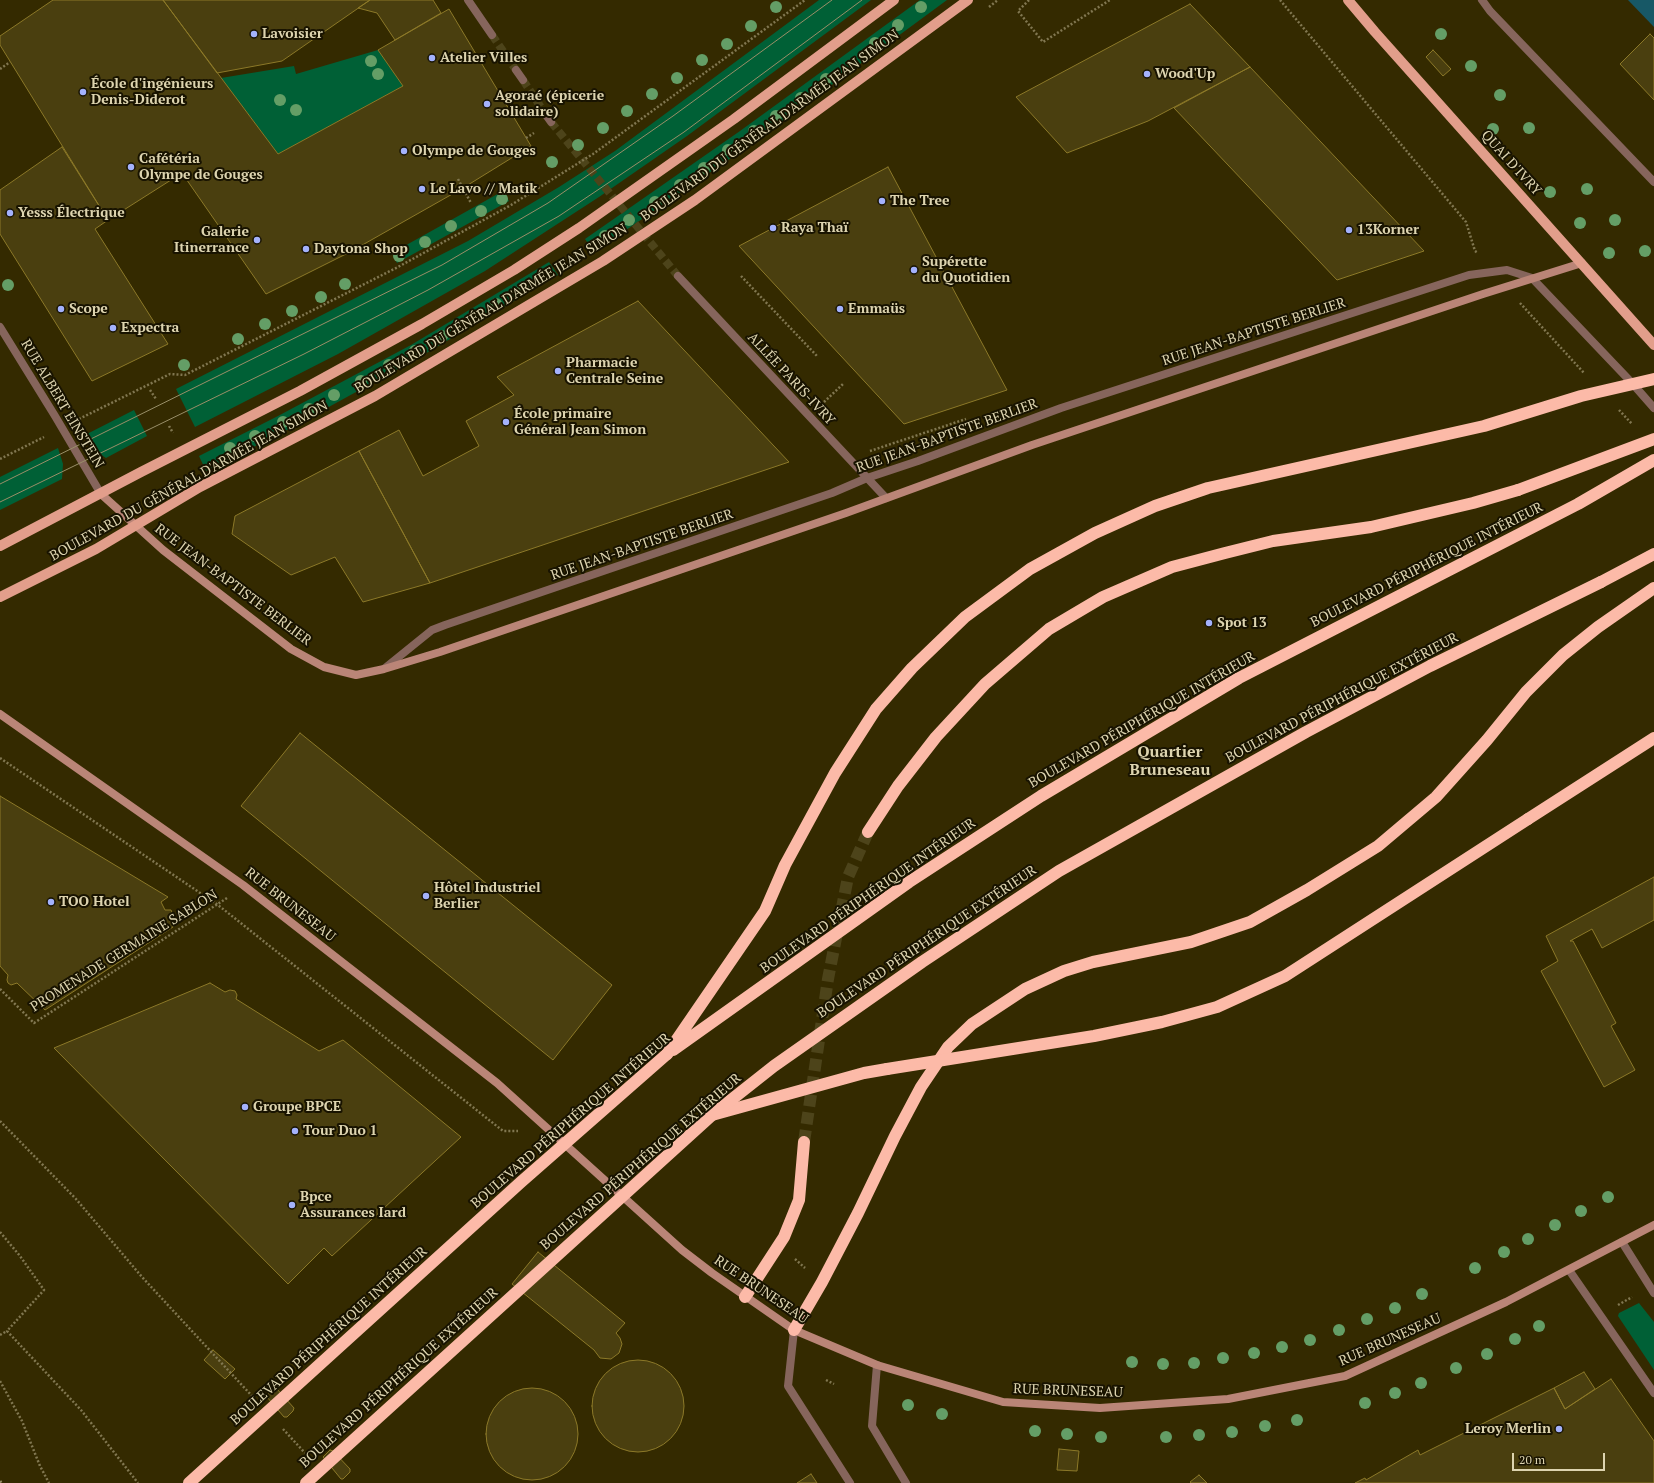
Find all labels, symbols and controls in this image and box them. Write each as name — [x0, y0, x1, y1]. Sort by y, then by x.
place label: Lavoisier — [262, 26, 323, 42]
street label: BOULEVARD DU GÉNÉRAL D'ARMÉE JEAN SIMON — [638, 27, 902, 225]
marker: Lavoisier — [249, 29, 259, 39]
place label: Atelier Villes — [440, 50, 527, 66]
marker: Atelier Villes — [427, 53, 437, 63]
place label: Wood'Up — [1155, 66, 1215, 82]
marker: Wood'Up — [1142, 69, 1152, 79]
place label: École d'ingénieurs Denis-Diderot — [91, 76, 213, 108]
marker: École d'ingénieurs Denis-Diderot — [78, 87, 88, 97]
place label: Agoraé (épicerie solidaire) — [495, 88, 604, 120]
marker: Agoraé (épicerie solidaire) — [482, 99, 492, 109]
street label: QUAI D'IVRY — [1477, 127, 1545, 199]
place label: Olympe de Gouges — [412, 143, 536, 159]
marker: Olympe de Gouges — [399, 146, 409, 156]
place label: Cafétéria Olympe de Gouges — [139, 151, 263, 184]
marker: Cafétéria Olympe de Gouges — [126, 162, 136, 172]
place label: Le Lavo // Matik — [430, 181, 537, 197]
marker: Le Lavo // Matik — [417, 184, 427, 194]
place label: The Tree — [890, 193, 950, 209]
marker: The Tree — [877, 196, 887, 206]
place label: Yesss Électrique — [18, 205, 125, 221]
marker: Yesss Électrique — [5, 208, 15, 218]
place label: Raya Thaï — [781, 220, 848, 236]
street label: BOULEVARD DU GÉNÉRAL D'ARMÉE JEAN SIMON — [352, 221, 630, 397]
place label: 13Korner — [1357, 222, 1419, 238]
marker: Raya Thaï — [768, 223, 778, 233]
place label: Galerie Itinerrance — [174, 224, 249, 256]
marker: 13Korner — [1344, 225, 1354, 235]
marker: Galerie Itinerrance — [252, 235, 262, 245]
place label: Daytona Shop — [314, 241, 408, 257]
marker: Daytona Shop — [301, 244, 311, 254]
place label: Supérette du Quotidien — [922, 254, 1010, 286]
marker: Supérette du Quotidien — [909, 265, 919, 275]
street label: RUE JEAN-BAPTISTE BERLIER — [1160, 294, 1348, 370]
place label: Scope — [69, 301, 108, 317]
place label: Emmaüs — [848, 301, 905, 317]
marker: Scope — [56, 304, 66, 314]
marker: Emmaüs — [835, 304, 845, 314]
place label: Expectra — [121, 320, 179, 336]
marker: Expectra — [108, 323, 118, 333]
street label: ALLÉE PARIS-IVRY — [744, 329, 838, 429]
street label: RUE ALBERT EINSTEIN — [17, 337, 107, 471]
place label: Pharmacie Centrale Seine — [566, 355, 663, 388]
marker: Pharmacie Centrale Seine — [553, 366, 563, 376]
street label: RUE JEAN-BAPTISTE BERLIER — [854, 395, 1040, 477]
street label: BOULEVARD DU GÉNÉRAL D'ARMÉE JEAN SIMON — [47, 397, 331, 565]
place label: École primaire Général Jean Simon — [514, 406, 646, 438]
marker: École primaire Général Jean Simon — [501, 417, 511, 427]
street label: BOULEVARD PÉRIPHÉRIQUE INTÉRIEUR — [1308, 499, 1546, 631]
street label: RUE JEAN-BAPTISTE BERLIER — [549, 506, 735, 584]
street label: RUE JEAN-BAPTISTE BERLIER — [151, 521, 315, 649]
place label: Spot 13 — [1217, 615, 1267, 631]
marker: Spot 13 — [1204, 618, 1214, 628]
street label: BOULEVARD PÉRIPHÉRIQUE EXTÉRIEUR — [1223, 629, 1461, 767]
street label: BOULEVARD PÉRIPHÉRIQUE INTÉRIEUR — [1026, 648, 1258, 792]
district label: Quartier Bruneseau — [1130, 742, 1210, 780]
street label: BOULEVARD PÉRIPHÉRIQUE INTÉRIEUR — [757, 815, 979, 977]
street label: BOULEVARD PÉRIPHÉRIQUE EXTÉRIEUR — [814, 862, 1040, 1022]
street label: RUE BRUNESEAU — [242, 865, 338, 945]
place label: Hôtel Industriel Berlier — [434, 880, 541, 912]
street label: PROMENADE GERMAINE SABLON — [27, 886, 221, 1016]
marker: Hôtel Industriel Berlier — [421, 891, 431, 901]
place label: TOO Hotel — [59, 894, 130, 910]
marker: TOO Hotel — [46, 897, 56, 907]
street label: BOULEVARD PÉRIPHÉRIQUE INTÉRIEUR — [468, 1030, 674, 1212]
street label: BOULEVARD PÉRIPHÉRIQUE EXTÉRIEUR — [537, 1070, 745, 1254]
place label: Groupe BPCE — [253, 1099, 341, 1115]
marker: Groupe BPCE — [240, 1102, 250, 1112]
place label: Tour Duo 1 — [303, 1123, 377, 1139]
marker: Tour Duo 1 — [290, 1126, 300, 1136]
place label: Bpce Assurances Iard — [300, 1189, 406, 1222]
marker: Bpce Assurances Iard — [287, 1200, 297, 1210]
street label: BOULEVARD PÉRIPHÉRIQUE INTÉRIEUR — [227, 1243, 431, 1429]
street label: RUE BRUNESEAU — [711, 1252, 811, 1328]
street label: BOULEVARD PÉRIPHÉRIQUE EXTÉRIEUR — [296, 1284, 502, 1472]
street label: RUE BRUNESEAU — [1336, 1310, 1444, 1370]
street label: RUE BRUNESEAU — [1013, 1381, 1123, 1401]
place label: Leroy Merlin — [1465, 1421, 1551, 1437]
marker: Leroy Merlin — [1554, 1424, 1564, 1434]
scale bar — [1514, 1445, 1607, 1471]
text: 20 m — [1519, 1452, 1545, 1467]

